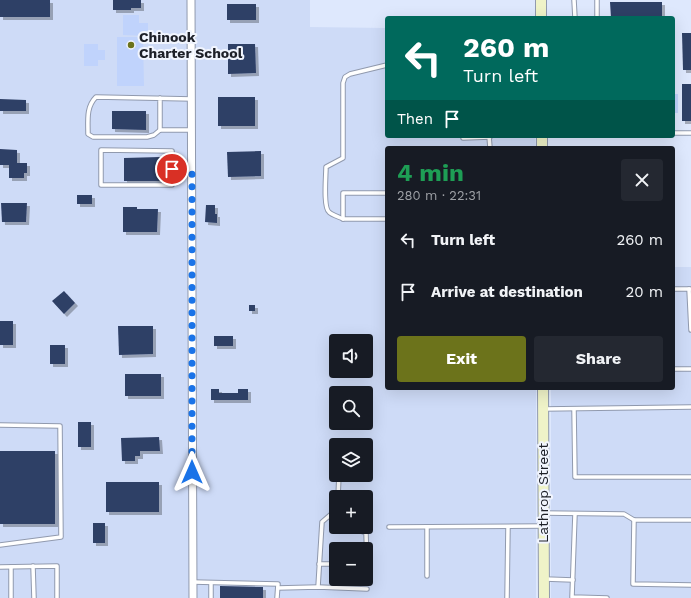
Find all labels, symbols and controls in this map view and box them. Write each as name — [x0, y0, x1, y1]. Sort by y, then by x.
place label: Chinook Charter School — [139, 29, 243, 61]
text: 260 m — [463, 31, 549, 64]
icon: left — [397, 32, 449, 84]
marker: Chinook Charter School — [126, 40, 136, 50]
text: Turn left — [463, 65, 538, 86]
icon: arrive — [441, 108, 463, 130]
text: Then — [397, 110, 433, 128]
pin — [155, 152, 189, 186]
icon: arrive — [161, 158, 183, 180]
text: 4 min — [397, 159, 464, 187]
button: close — [621, 159, 663, 201]
text: 280 m · 22:31 — [397, 188, 481, 203]
icon: left — [397, 229, 419, 251]
text: Turn left — [431, 231, 495, 249]
text: 260 m — [616, 231, 663, 249]
icon: arrive — [397, 281, 419, 303]
text: Arrive at destination — [431, 283, 583, 301]
text: 20 m — [626, 283, 663, 301]
map controls — [329, 334, 373, 586]
button: sound — [329, 334, 373, 378]
button: Exit — [397, 336, 526, 382]
button: Share — [534, 336, 663, 382]
button: search — [329, 386, 373, 430]
button: layers — [329, 438, 373, 482]
street label: Lathrop Street — [535, 443, 551, 543]
position arrow — [171, 451, 213, 493]
button: + — [329, 490, 373, 534]
button: − — [329, 542, 373, 586]

